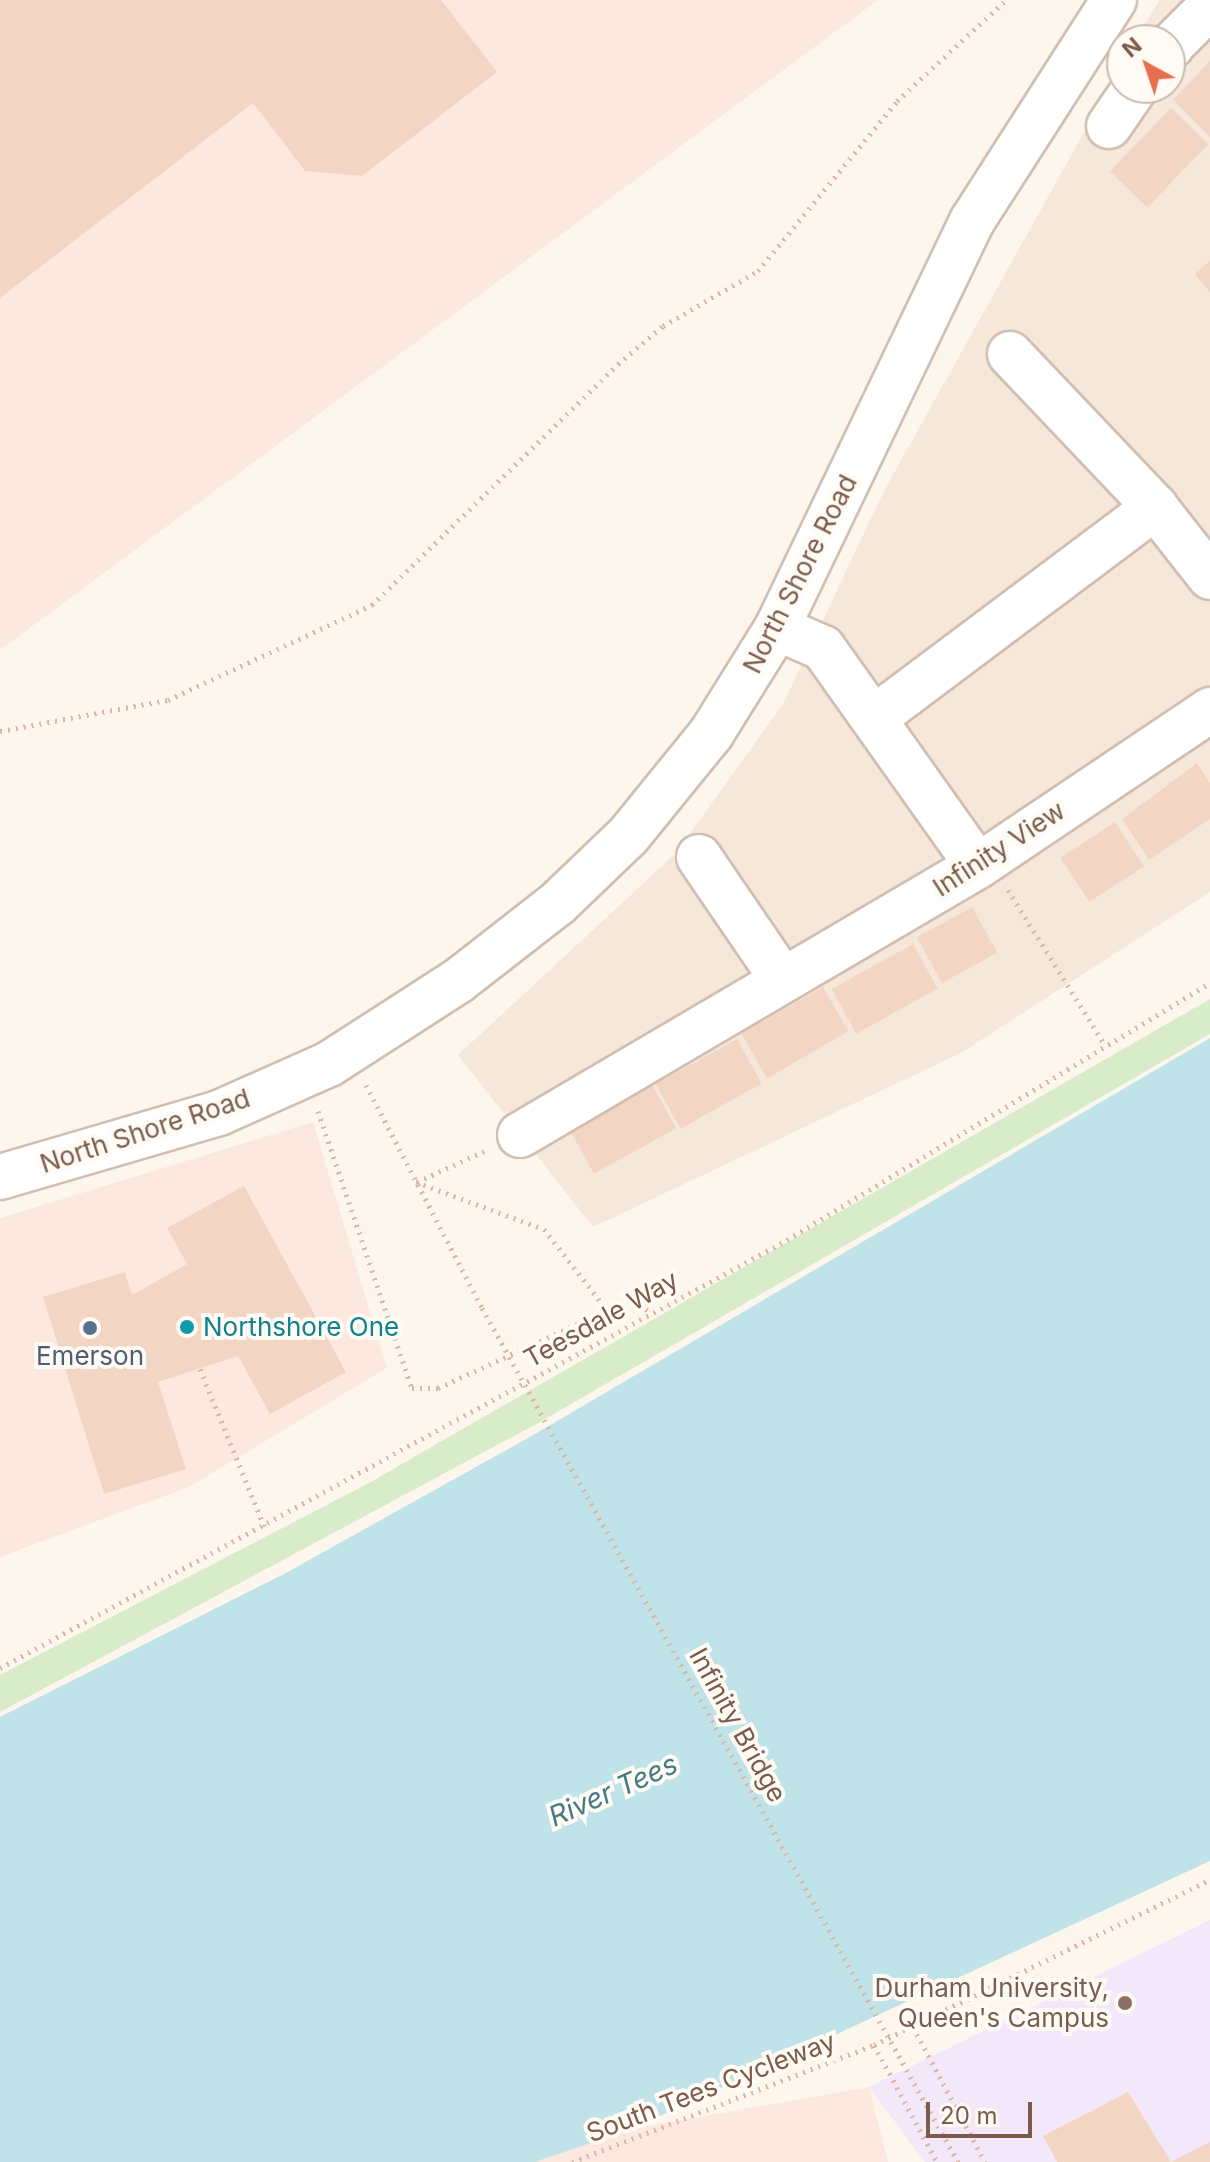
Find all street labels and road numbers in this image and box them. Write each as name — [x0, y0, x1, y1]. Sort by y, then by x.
street label: North Shore Road — [736, 469, 864, 679]
street label: Infinity View — [927, 795, 1071, 903]
street label: North Shore Road — [36, 1082, 254, 1180]
street label: Teesdale Way — [519, 1264, 683, 1374]
street label: Infinity Bridge — [683, 1642, 793, 1808]
street label: South Tees Cycleway — [582, 2025, 840, 2149]

